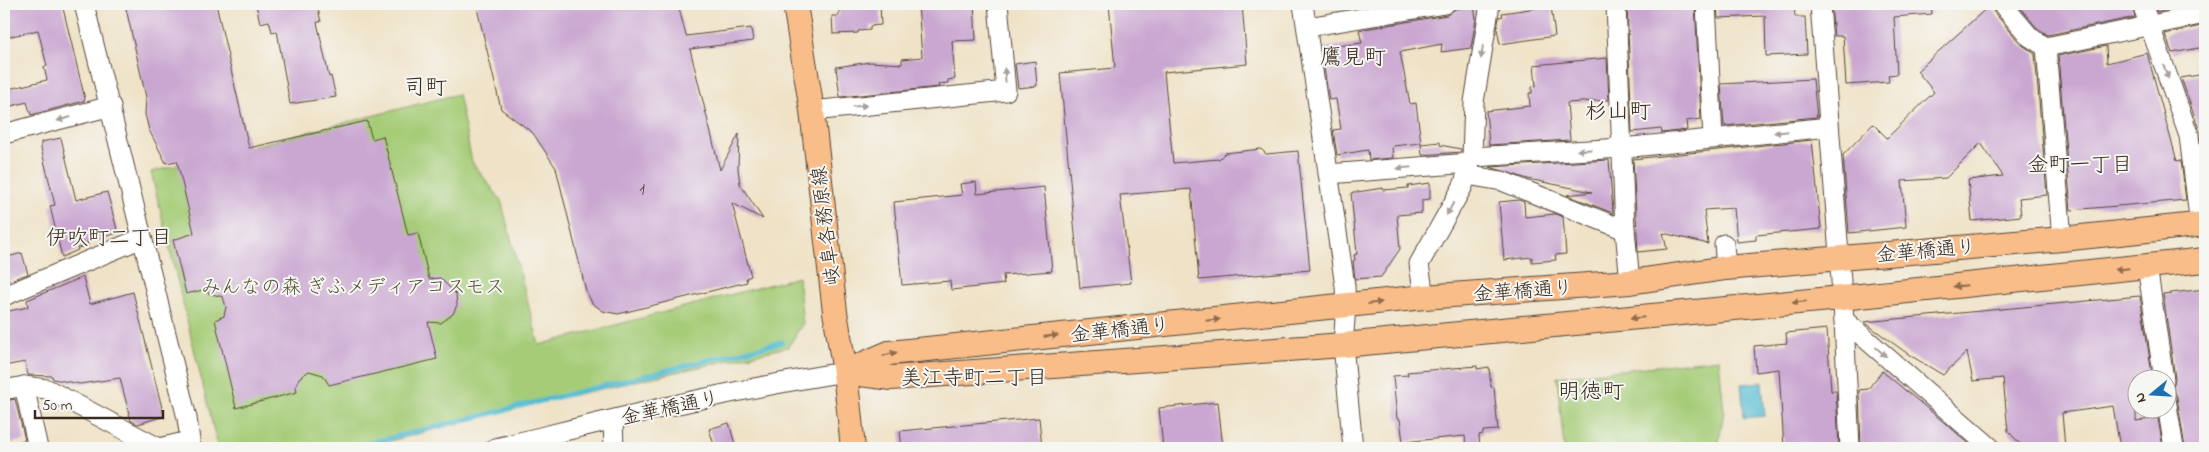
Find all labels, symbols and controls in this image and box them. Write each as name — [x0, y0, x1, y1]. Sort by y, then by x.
district label: 鷹見町 — [1320, 43, 1386, 75]
one-way arrow — [1478, 44, 1486, 60]
one-way arrow — [2163, 64, 2170, 79]
one-way arrow — [1000, 67, 1008, 83]
district label: 司町 — [403, 73, 447, 105]
district label: 杉山町 — [1585, 97, 1651, 129]
one-way arrow — [853, 102, 869, 110]
one-way arrow — [56, 115, 71, 123]
one-way arrow — [1772, 128, 1788, 136]
one-way arrow — [1576, 147, 1592, 155]
district label: 金町一丁目 — [2028, 151, 2133, 181]
street label: 岐阜各務原線 — [806, 164, 849, 287]
one-way arrow — [1396, 164, 1412, 172]
house number: 1 — [639, 177, 645, 203]
one-way arrow — [1445, 202, 1454, 215]
district label: 伊吹町二丁目 — [46, 224, 172, 254]
street label: 金華橋通り — [1875, 234, 1977, 271]
one-way arrow — [2114, 265, 2130, 273]
park label: みんなの森 ぎふメディアコスモス — [201, 274, 505, 303]
street label: 金華橋通り — [1472, 275, 1574, 310]
one-way arrow — [1952, 282, 1968, 290]
one-way arrow — [1367, 299, 1383, 307]
one-way arrow — [1790, 299, 1806, 307]
street label: 金華橋通り — [1069, 312, 1172, 351]
one-way arrow — [1629, 314, 1645, 322]
one-way arrow — [1205, 316, 1221, 324]
one-way arrow — [1044, 332, 1060, 340]
one-way arrow — [1874, 347, 1887, 358]
one-way arrow — [882, 350, 898, 358]
district label: 美江寺町二丁目 — [901, 364, 1048, 394]
north arrow — [2126, 370, 2176, 420]
district label: 明徳町 — [1558, 377, 1624, 409]
street label: 金華橋通り — [619, 385, 722, 434]
scale bar — [35, 387, 162, 419]
text: N — [2130, 390, 2153, 405]
text: 50 m — [42, 395, 73, 417]

